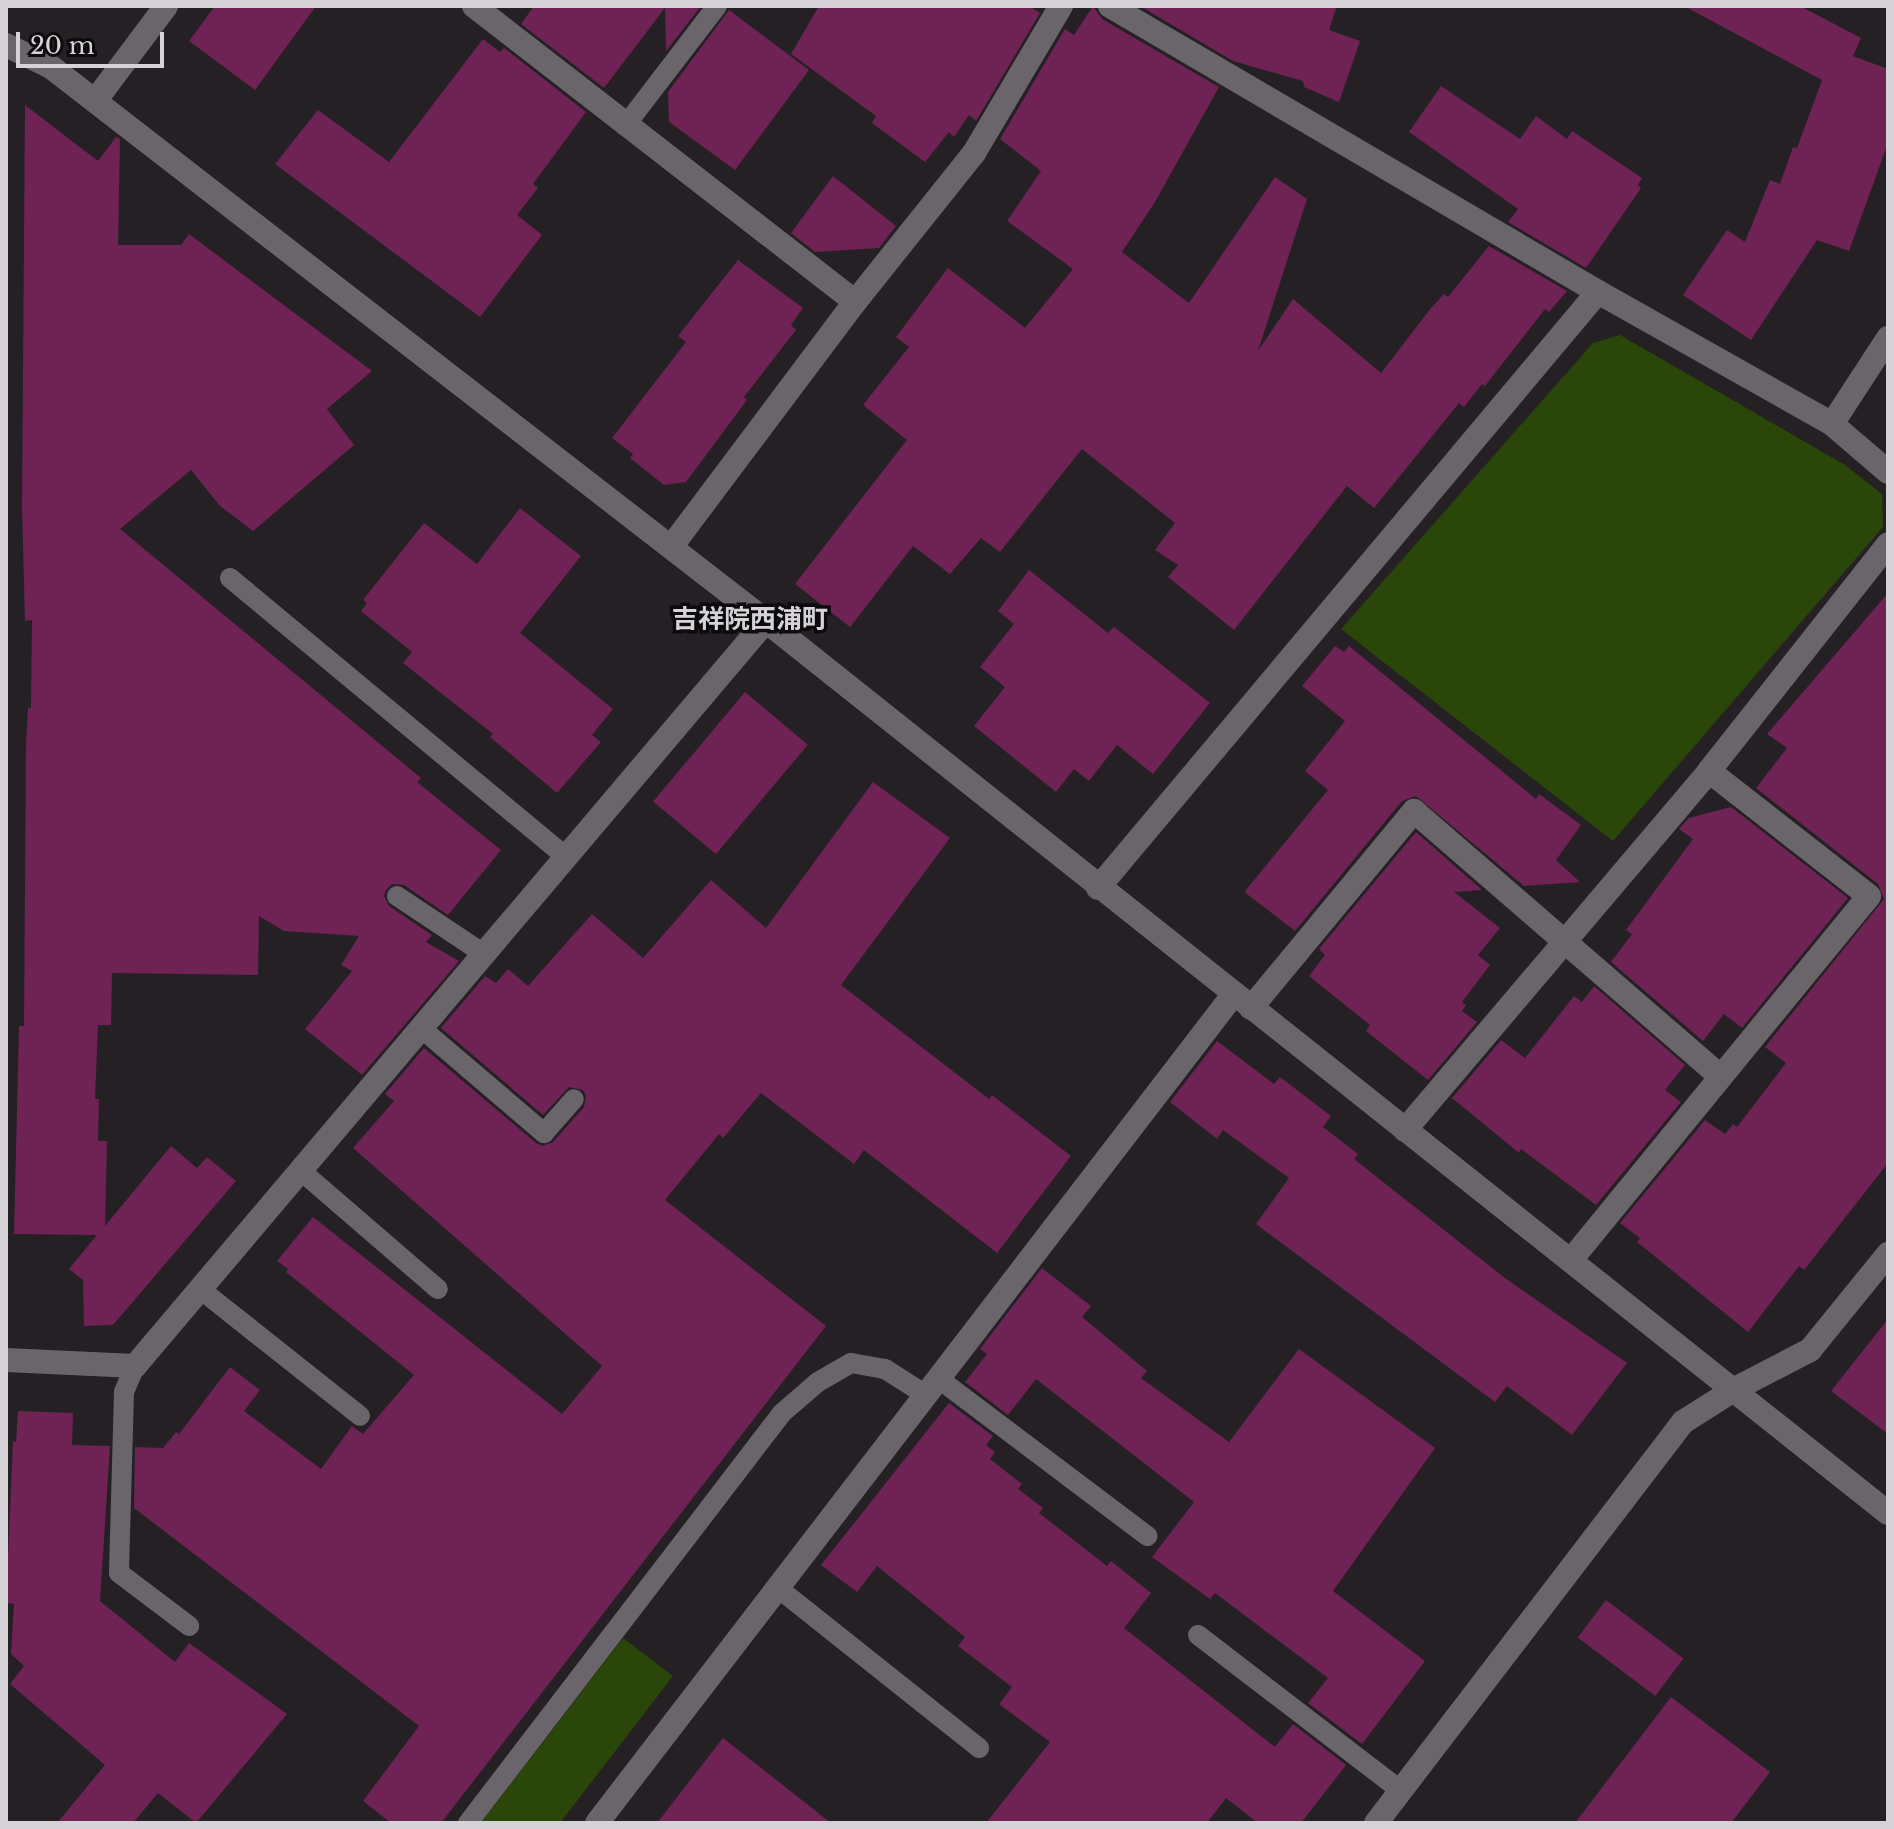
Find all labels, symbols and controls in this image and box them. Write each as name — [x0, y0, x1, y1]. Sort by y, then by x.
scale bar — [20, 16, 168, 66]
text: 20 m — [30, 31, 95, 60]
district label: 吉祥院西浦町 — [672, 604, 828, 636]

